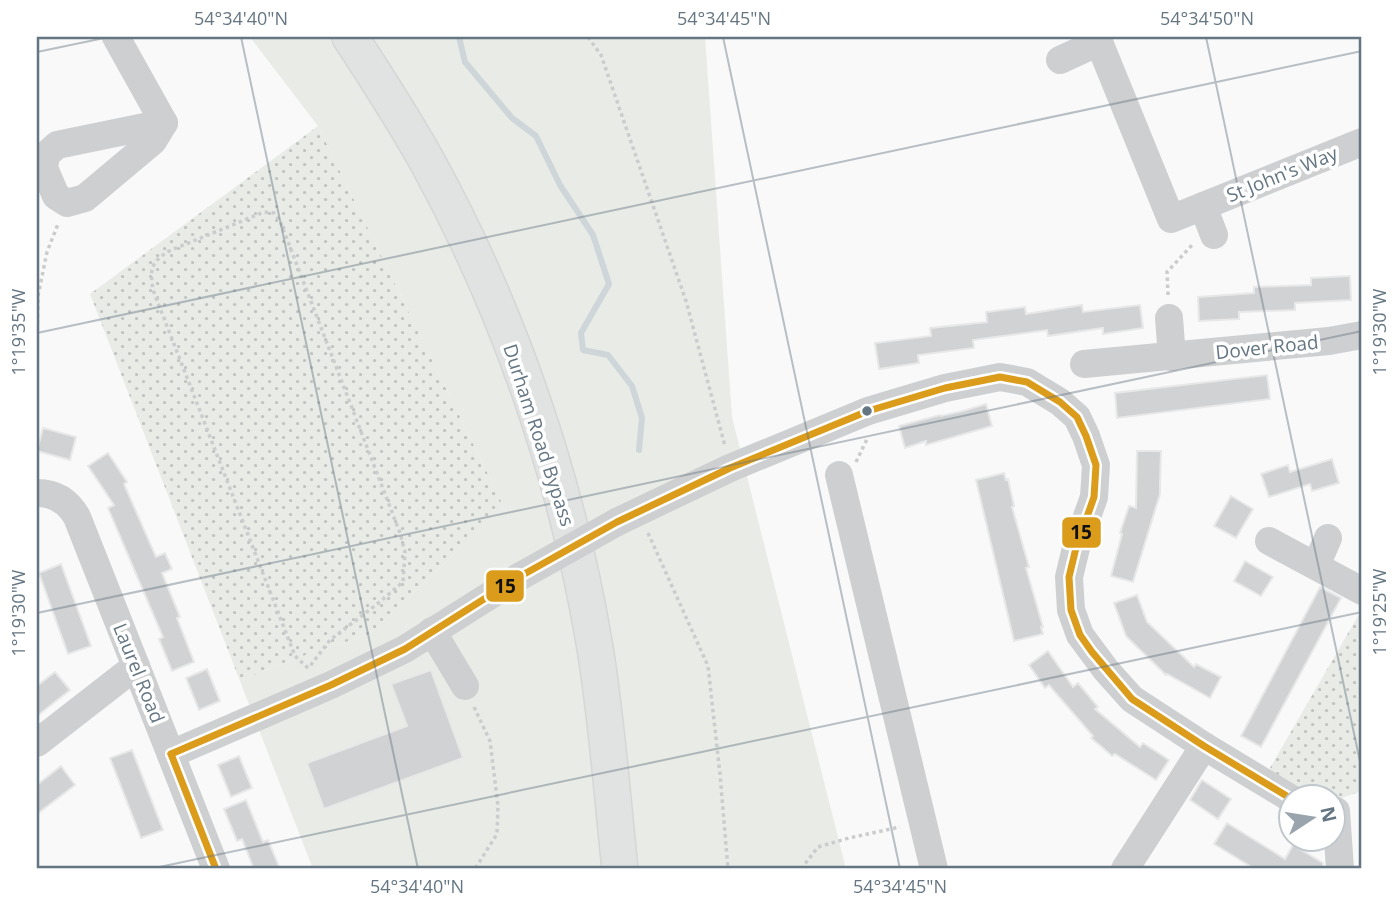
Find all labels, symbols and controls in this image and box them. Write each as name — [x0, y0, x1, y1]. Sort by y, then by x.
text: 54°34'40"N — [194, 6, 288, 30]
text: 54°34'45"N — [677, 6, 771, 30]
text: 54°34'50"N — [1160, 6, 1254, 30]
street label: St John's Way — [1223, 140, 1342, 208]
text: 1°19'35"W — [6, 288, 30, 375]
text: 1°19'30"W — [1367, 288, 1391, 375]
street label: Dover Road — [1214, 329, 1320, 365]
street label: Durham Road Bypass — [497, 340, 581, 530]
unlabelled marker — [860, 404, 874, 418]
line badge: 15 — [1061, 516, 1102, 549]
text: 15 — [1070, 519, 1092, 545]
text: 1°19'25"W — [1367, 568, 1391, 655]
text: 1°19'30"W — [6, 569, 30, 656]
line badge: 15 — [485, 569, 525, 603]
text: 15 — [494, 573, 516, 599]
street label: Laurel Road — [107, 619, 171, 727]
north arrow — [1276, 783, 1346, 853]
text: N — [1314, 804, 1343, 825]
text: 54°34'40"N — [370, 874, 464, 898]
text: 54°34'45"N — [853, 874, 947, 898]

